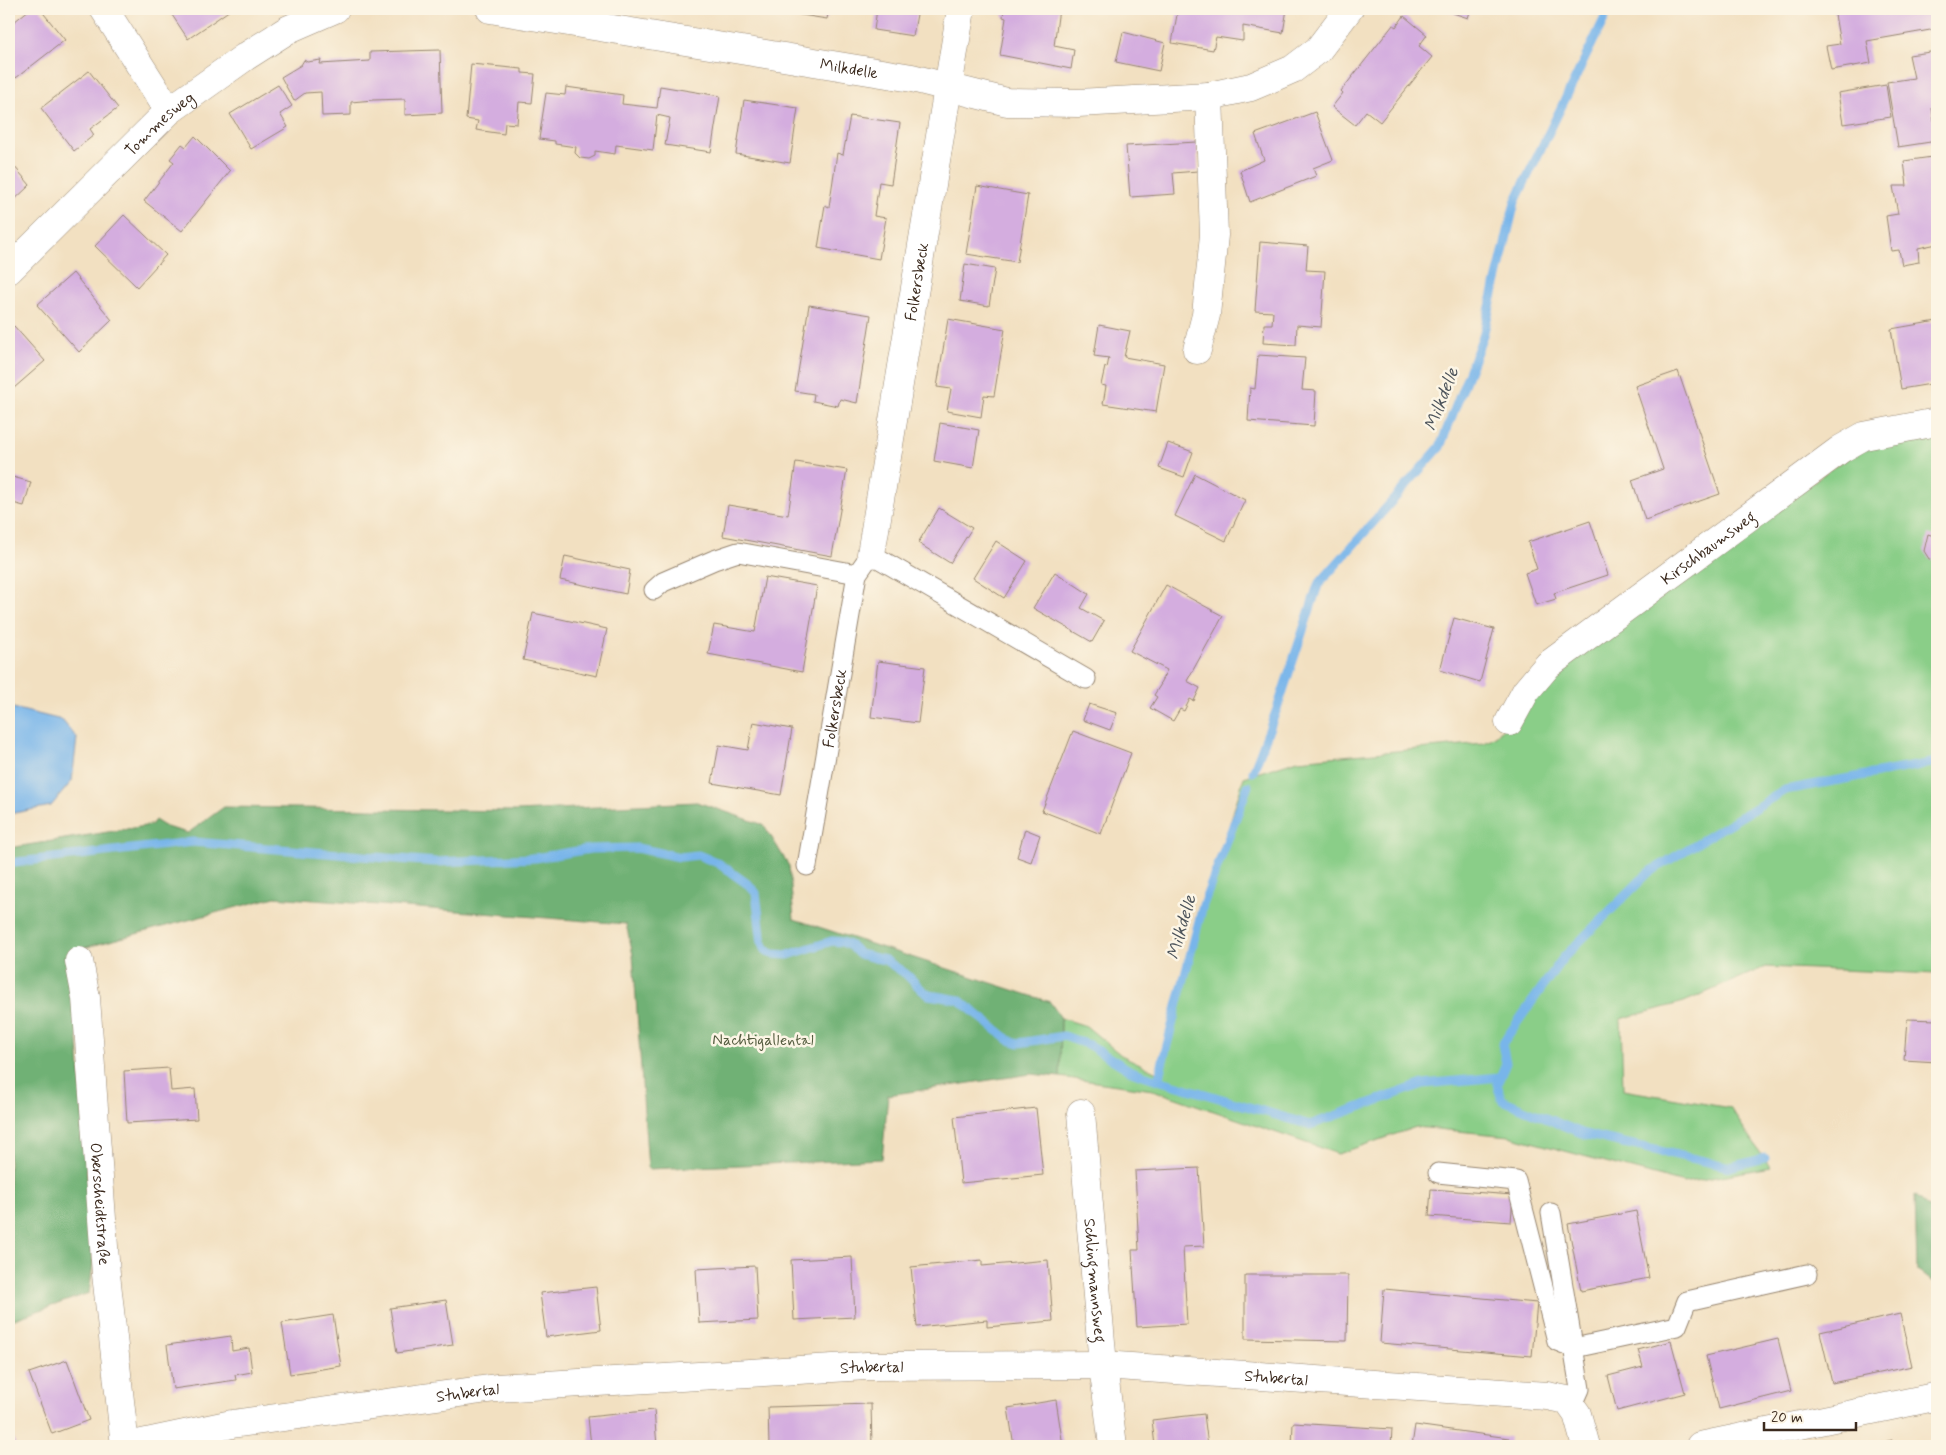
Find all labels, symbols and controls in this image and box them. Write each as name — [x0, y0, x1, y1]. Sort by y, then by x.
street label: Milkdelle — [818, 54, 880, 84]
street label: Tommesweg — [121, 87, 199, 161]
street label: Folkersbeck — [901, 241, 934, 323]
water label: Milkdelle — [1419, 364, 1465, 434]
street label: Kirschbaumsweg — [1657, 506, 1761, 590]
street label: Folkersbeck — [818, 668, 853, 749]
water label: Milkdelle — [1161, 892, 1203, 962]
park label: Nachtigallental — [712, 1030, 814, 1051]
street label: Oberscheidtstraße — [84, 1142, 114, 1266]
street label: Schlingmannsweg — [1078, 1217, 1110, 1344]
street label: Stubertal — [839, 1357, 903, 1380]
street label: Stubertal — [1244, 1366, 1309, 1391]
street label: Stubertal — [435, 1379, 500, 1408]
scale bar — [1764, 1400, 1856, 1432]
text: 20 m — [1771, 1408, 1803, 1428]

